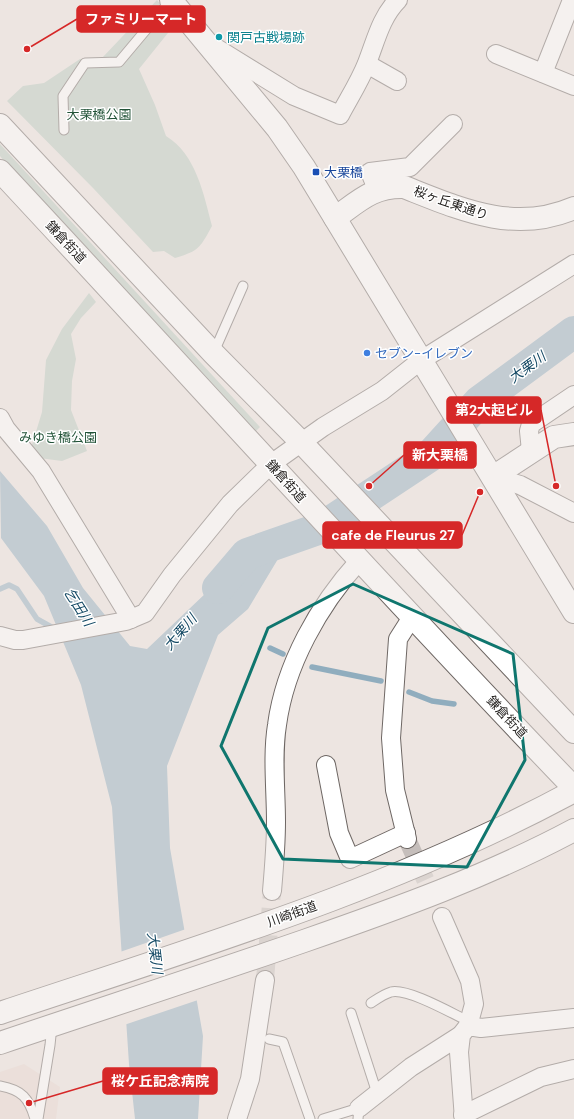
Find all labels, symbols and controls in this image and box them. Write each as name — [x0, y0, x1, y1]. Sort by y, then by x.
callout: ファミリーマート — [77, 6, 205, 32]
text: ファミリーマート — [85, 10, 197, 28]
place label: 関戸古戦場跡 — [227, 29, 305, 46]
marker: 関戸古戦場跡 — [214, 32, 224, 42]
park label: 大栗橋公園 — [66, 106, 132, 123]
place label: 大栗橋 — [324, 164, 363, 181]
marker: 大栗橋 — [311, 167, 321, 177]
street label: 桜ヶ丘東通り — [411, 182, 491, 224]
street label: 鎌倉街道 — [42, 217, 90, 267]
place label: セブン-イレブン — [375, 345, 473, 362]
water label: 大栗川 — [505, 346, 551, 387]
marker: セブン-イレブン — [362, 348, 372, 358]
callout: 第2大起ビル — [447, 397, 541, 423]
text: 第2大起ビル — [455, 401, 533, 419]
park label: みゆき橋公園 — [19, 429, 97, 446]
callout: 新大栗橋 — [404, 442, 476, 468]
text: 新大栗橋 — [412, 446, 468, 464]
street label: 鎌倉街道 — [262, 456, 310, 506]
callout: cafe de Fleurus 27 — [323, 522, 462, 548]
text: cafe de Fleurus 27 — [331, 526, 455, 544]
water label: 乞田川 — [60, 584, 99, 631]
water label: 大栗川 — [159, 609, 202, 654]
street label: 鎌倉街道 — [483, 692, 531, 742]
street label: 川崎街道 — [265, 897, 319, 931]
water label: 大栗川 — [144, 931, 167, 977]
callout: 桜ケ丘記念病院 — [103, 1068, 217, 1094]
text: 桜ケ丘記念病院 — [111, 1072, 209, 1090]

